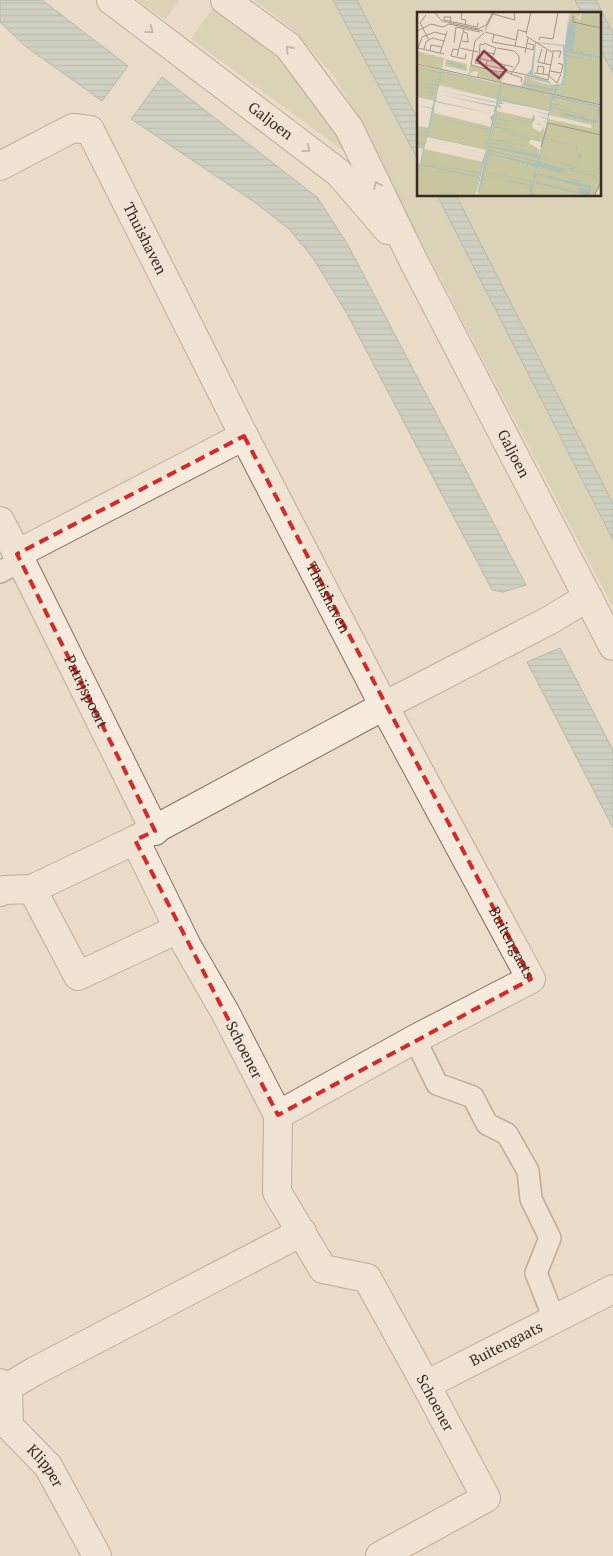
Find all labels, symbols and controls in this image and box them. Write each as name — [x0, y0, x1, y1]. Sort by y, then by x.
inset map — [417, 12, 600, 196]
one-way arrow — [144, 24, 154, 33]
one-way arrow — [286, 45, 295, 54]
street label: Galjoen — [244, 97, 298, 144]
one-way arrow — [301, 143, 311, 152]
one-way arrow — [373, 181, 383, 190]
street label: Thuishaven — [119, 199, 172, 278]
street label: Galjoen — [493, 426, 535, 481]
street label: Thuishaven — [302, 558, 356, 636]
street label: Patrijspoort — [60, 651, 114, 732]
street label: Buitengaats — [485, 903, 540, 982]
street label: Schoener — [222, 1017, 268, 1082]
street label: Buitengaats — [466, 1316, 546, 1370]
street label: Schoener — [413, 1371, 459, 1435]
street label: Klipper — [23, 1439, 69, 1490]

